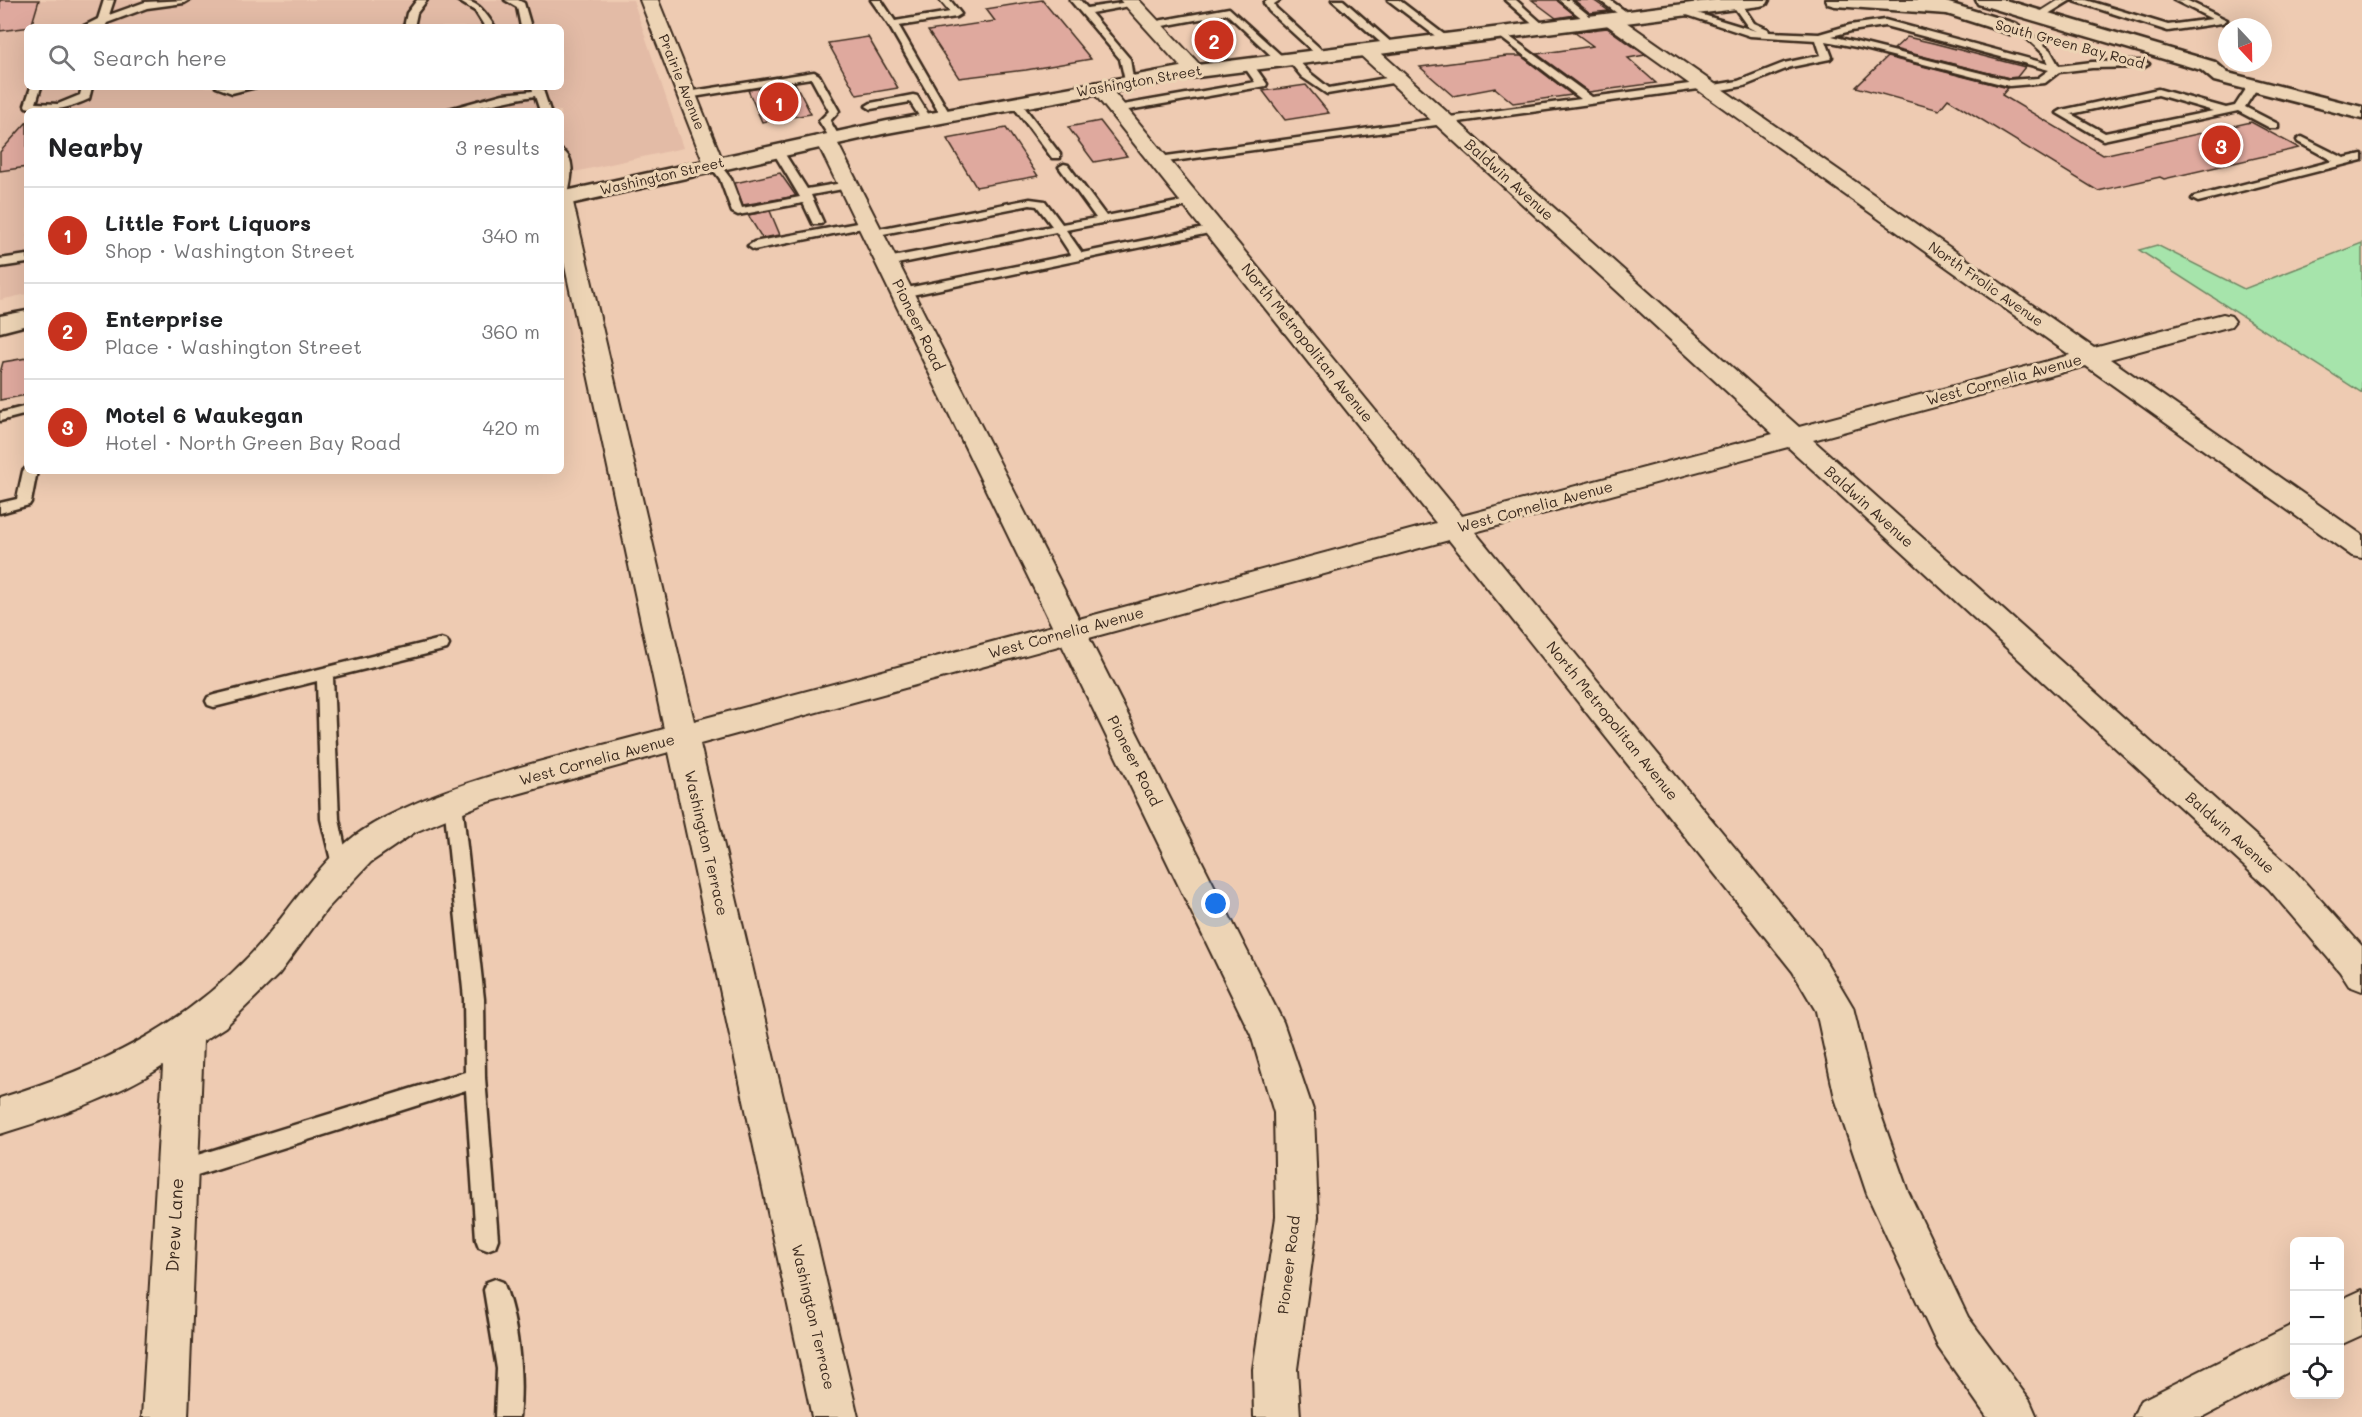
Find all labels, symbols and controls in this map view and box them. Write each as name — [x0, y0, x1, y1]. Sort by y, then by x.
street label: South Green Bay Road — [1994, 14, 2147, 73]
pin: 2 — [1194, 18, 1234, 63]
north arrow — [2218, 18, 2272, 72]
search box — [24, 24, 564, 90]
street label: Prairie Avenue — [655, 31, 710, 132]
icon: search — [45, 41, 78, 74]
text: Search here — [93, 43, 227, 72]
street label: Washington Street — [1075, 60, 1203, 101]
pin: 1 — [760, 80, 798, 124]
pin: 3 — [2202, 122, 2240, 168]
text: Nearby — [48, 130, 143, 164]
text: 3 results — [455, 134, 540, 160]
street label: Baldwin Avenue — [1461, 134, 1558, 225]
street label: Washington Street — [598, 152, 726, 199]
text: Little Fort Liquors — [105, 208, 311, 237]
text: 1 — [63, 222, 72, 248]
text: 340 m — [482, 222, 540, 248]
text: Shop · Washington Street — [105, 237, 355, 263]
street label: North Frolic Avenue — [1925, 237, 2048, 330]
street label: North Metropolitan Avenue — [1237, 259, 1378, 426]
street label: Pioneer Road — [888, 276, 950, 374]
text: Enterprise — [105, 304, 223, 333]
text: 2 — [62, 318, 73, 344]
text: 360 m — [482, 318, 540, 344]
text: Place · Washington Street — [105, 333, 362, 359]
street label: West Cornelia Avenue — [1924, 349, 2084, 409]
text: Motel 6 Waukegan — [105, 400, 303, 429]
text: 3 — [62, 414, 74, 440]
text: 420 m — [482, 414, 540, 440]
text: Hotel · North Green Bay Road — [105, 429, 401, 455]
street label: Baldwin Avenue — [1821, 461, 1918, 552]
street label: West Cornelia Avenue — [1455, 476, 1615, 536]
street label: West Cornelia Avenue — [986, 602, 1146, 662]
street label: North Metropolitan Avenue — [1542, 637, 1683, 804]
street label: Pioneer Road — [1103, 712, 1166, 809]
street label: West Cornelia Avenue — [517, 729, 677, 789]
street label: Washington Terrace — [681, 768, 733, 917]
street label: Baldwin Avenue — [2182, 787, 2279, 878]
your location — [1201, 889, 1230, 918]
street label: Drew Lane — [160, 1177, 188, 1273]
street label: Pioneer Road — [1272, 1214, 1304, 1315]
map controls — [2290, 1237, 2344, 1399]
button: + — [2290, 1237, 2344, 1291]
street label: Washington Terrace — [788, 1242, 840, 1391]
button: − — [2290, 1291, 2344, 1345]
button: locate — [2290, 1345, 2344, 1399]

